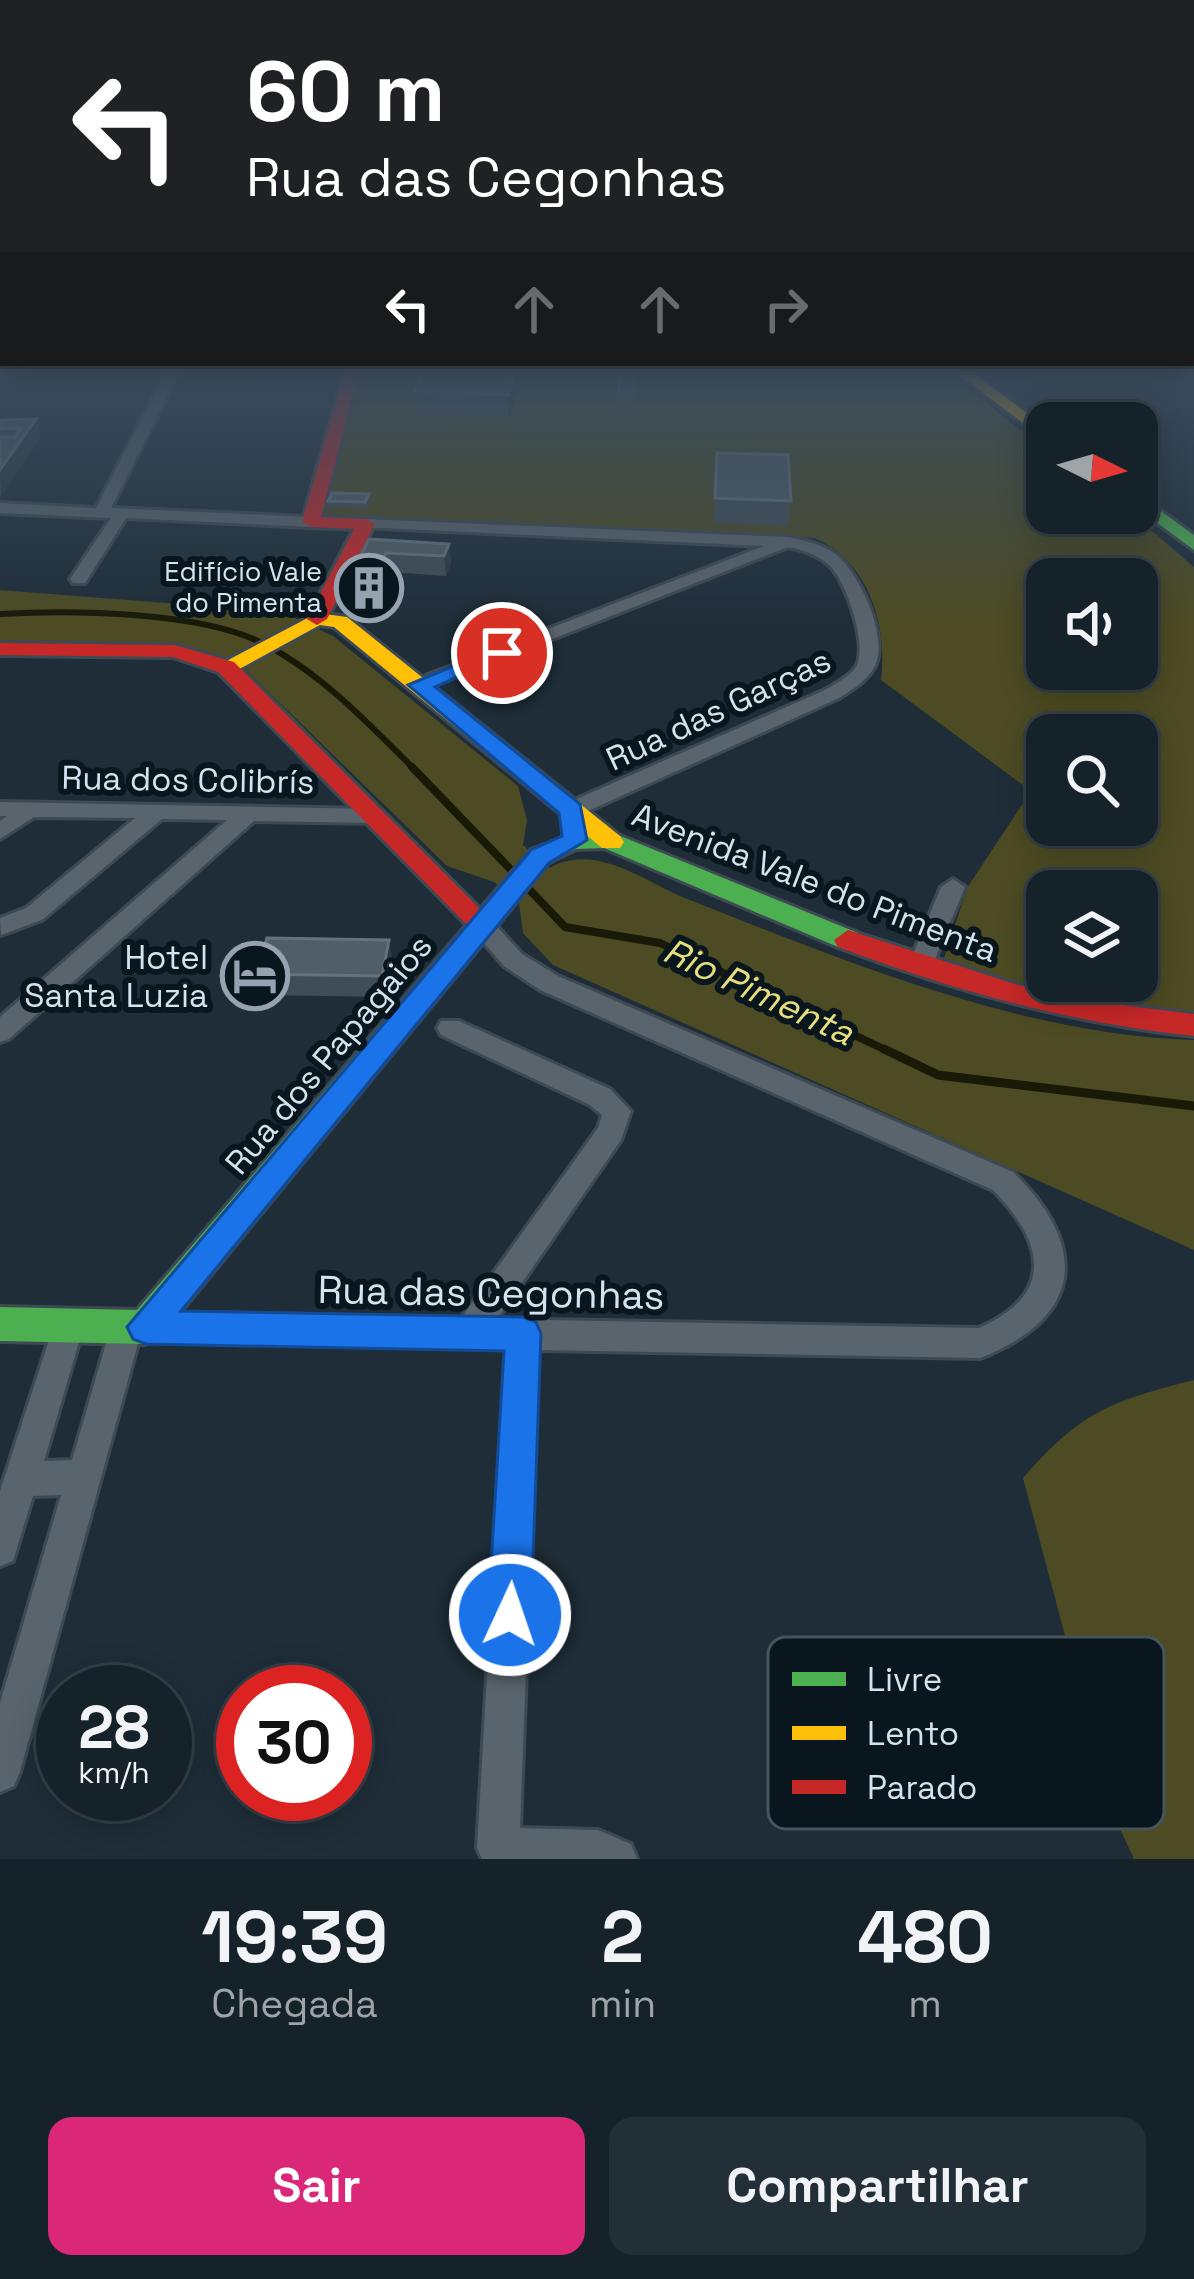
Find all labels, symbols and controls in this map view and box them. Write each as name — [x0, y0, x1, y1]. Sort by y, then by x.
text: 60 m — [246, 38, 445, 146]
icon: left — [48, 48, 204, 204]
text: Rua das Cegonhas — [246, 143, 726, 212]
icon: left — [375, 276, 441, 342]
icon: ahead — [501, 276, 567, 342]
icon: ahead — [627, 276, 693, 342]
icon: right — [753, 276, 819, 342]
north arrow — [1026, 402, 1158, 534]
map controls — [1026, 402, 1158, 1002]
building icon: Edifício Vale do Pimenta — [334, 553, 404, 623]
place label: Edifício Vale do Pimenta — [164, 554, 322, 620]
button: sound — [1026, 558, 1158, 690]
pin — [451, 602, 553, 704]
icon: arrive — [469, 620, 535, 686]
street label: Rua das Garças — [599, 640, 837, 780]
button: search — [1026, 714, 1158, 846]
street label: Rua dos Colibrís — [61, 757, 315, 803]
street label: Avenida Vale do Pimenta — [626, 794, 1003, 972]
button: layers — [1026, 870, 1158, 1002]
street label: Rua dos Papagaios — [216, 926, 441, 1183]
water label: Rio Pimenta — [656, 928, 861, 1056]
place label: Hotel Santa Luzia — [24, 937, 208, 1017]
hotel icon: Hotel Santa Luzia — [220, 941, 290, 1011]
street label: Rua das Cegonhas — [317, 1265, 665, 1320]
position arrow — [447, 1552, 573, 1678]
legend — [768, 1637, 1164, 1829]
text: Livre — [867, 1659, 942, 1701]
speed limit sign: 30 — [216, 1665, 372, 1821]
text: 28 — [78, 1689, 150, 1766]
text: Lento — [867, 1713, 959, 1755]
text: km/h — [78, 1753, 150, 1792]
text: Parado — [867, 1767, 978, 1809]
text: 19:39 — [201, 1891, 388, 1983]
text: 2 — [601, 1891, 644, 1983]
text: 480 — [857, 1891, 993, 1983]
text: Chegada — [211, 1979, 378, 2028]
text: min — [589, 1979, 656, 2028]
text: m — [908, 1979, 942, 2028]
button: Sair — [48, 2117, 585, 2255]
button: Compartilhar — [609, 2117, 1146, 2255]

